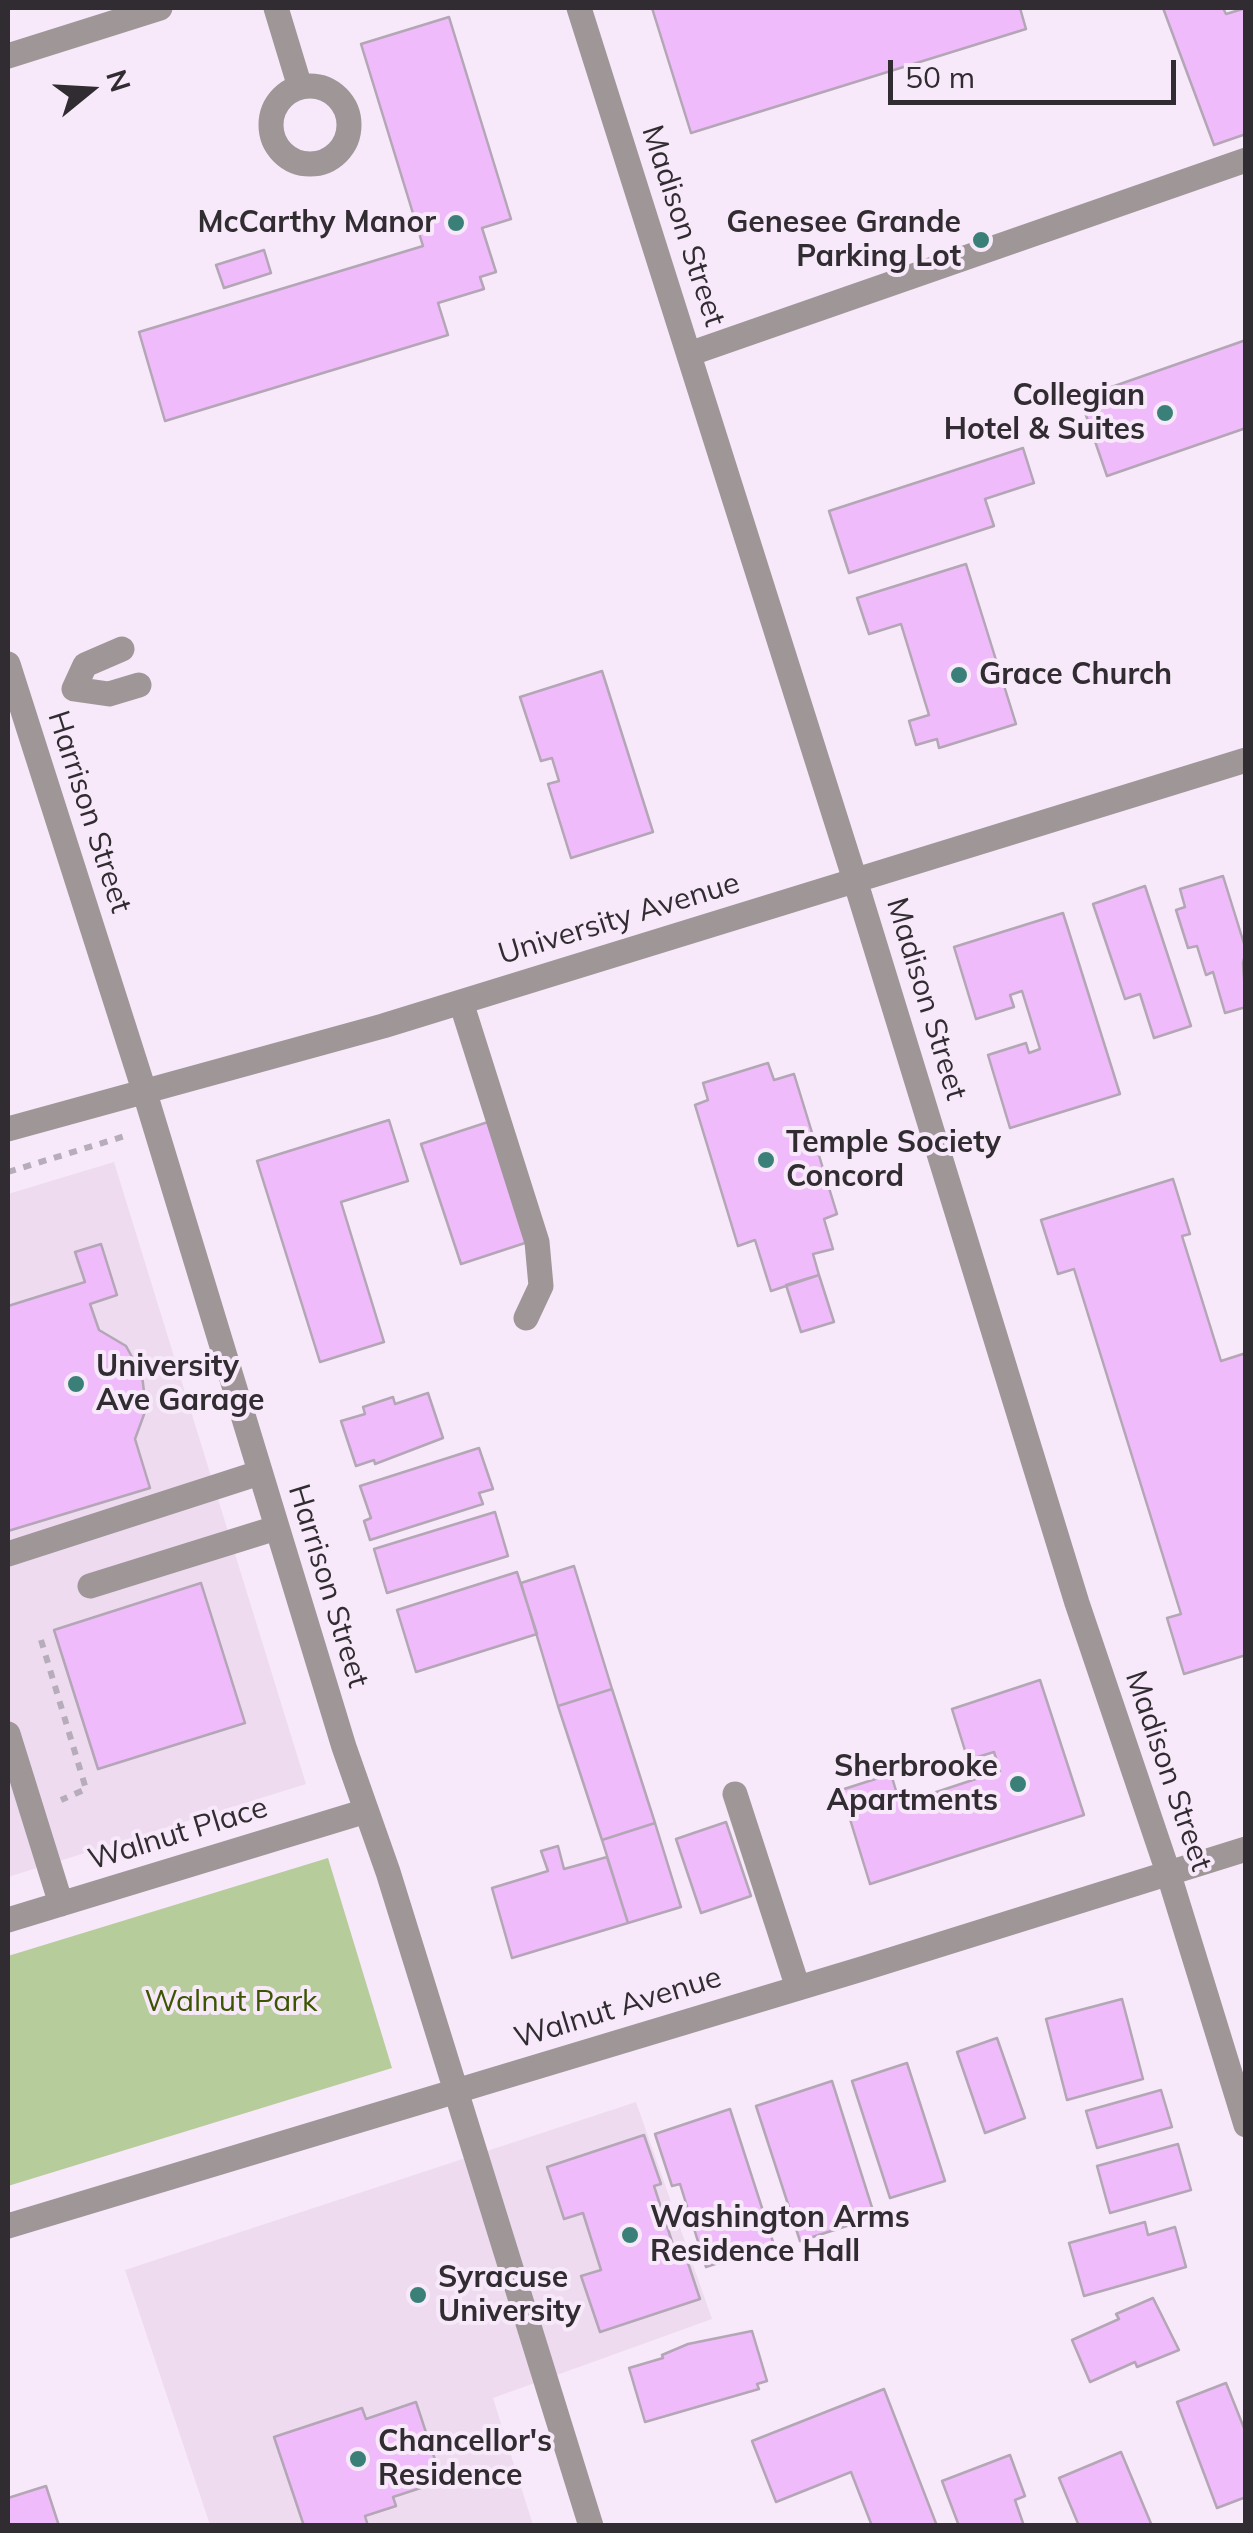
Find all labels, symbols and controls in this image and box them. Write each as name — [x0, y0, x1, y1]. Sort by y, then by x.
north arrow — [40, 40, 140, 140]
scale bar — [893, 40, 1180, 102]
text: 50 m — [905, 58, 975, 96]
text: N — [99, 65, 139, 96]
street label: Madison Street — [634, 121, 732, 331]
place label: McCarthy Manor — [197, 205, 436, 241]
place label: Genesee Grande Parking Lot — [726, 205, 961, 276]
marker: McCarthy Manor — [445, 212, 467, 234]
marker: Genesee Grande Parking Lot — [970, 229, 992, 251]
place label: Collegian Hotel & Suites — [944, 378, 1145, 448]
marker: Collegian Hotel & Suites — [1154, 402, 1176, 424]
place label: Grace Church — [979, 657, 1172, 693]
marker: Grace Church — [948, 664, 970, 686]
street label: Harrison Street — [39, 706, 139, 918]
street label: University Avenue — [494, 865, 744, 973]
street label: Madison Street — [878, 894, 974, 1104]
place label: Temple Society Concord — [786, 1125, 1001, 1196]
marker: Temple Society Concord — [755, 1149, 777, 1171]
place label: University Ave Garage — [96, 1349, 264, 1420]
marker: University Ave Garage — [65, 1373, 87, 1395]
street label: Harrison Street — [280, 1480, 376, 1692]
street label: Madison Street — [1117, 1666, 1219, 1876]
place label: Sherbrooke Apartments — [826, 1749, 998, 1820]
marker: Sherbrooke Apartments — [1007, 1773, 1029, 1795]
street label: Walnut Place — [84, 1790, 272, 1878]
street label: Walnut Avenue — [510, 1959, 726, 2057]
park label: Walnut Park — [144, 1984, 318, 2020]
place label: Washington Arms Residence Hall — [650, 2200, 910, 2270]
marker: Washington Arms Residence Hall — [619, 2224, 641, 2246]
place label: Syracuse University — [438, 2260, 581, 2330]
marker: Syracuse University — [407, 2284, 429, 2306]
place label: Chancellor's Residence — [378, 2424, 552, 2494]
marker: Chancellor's Residence — [347, 2448, 369, 2470]

